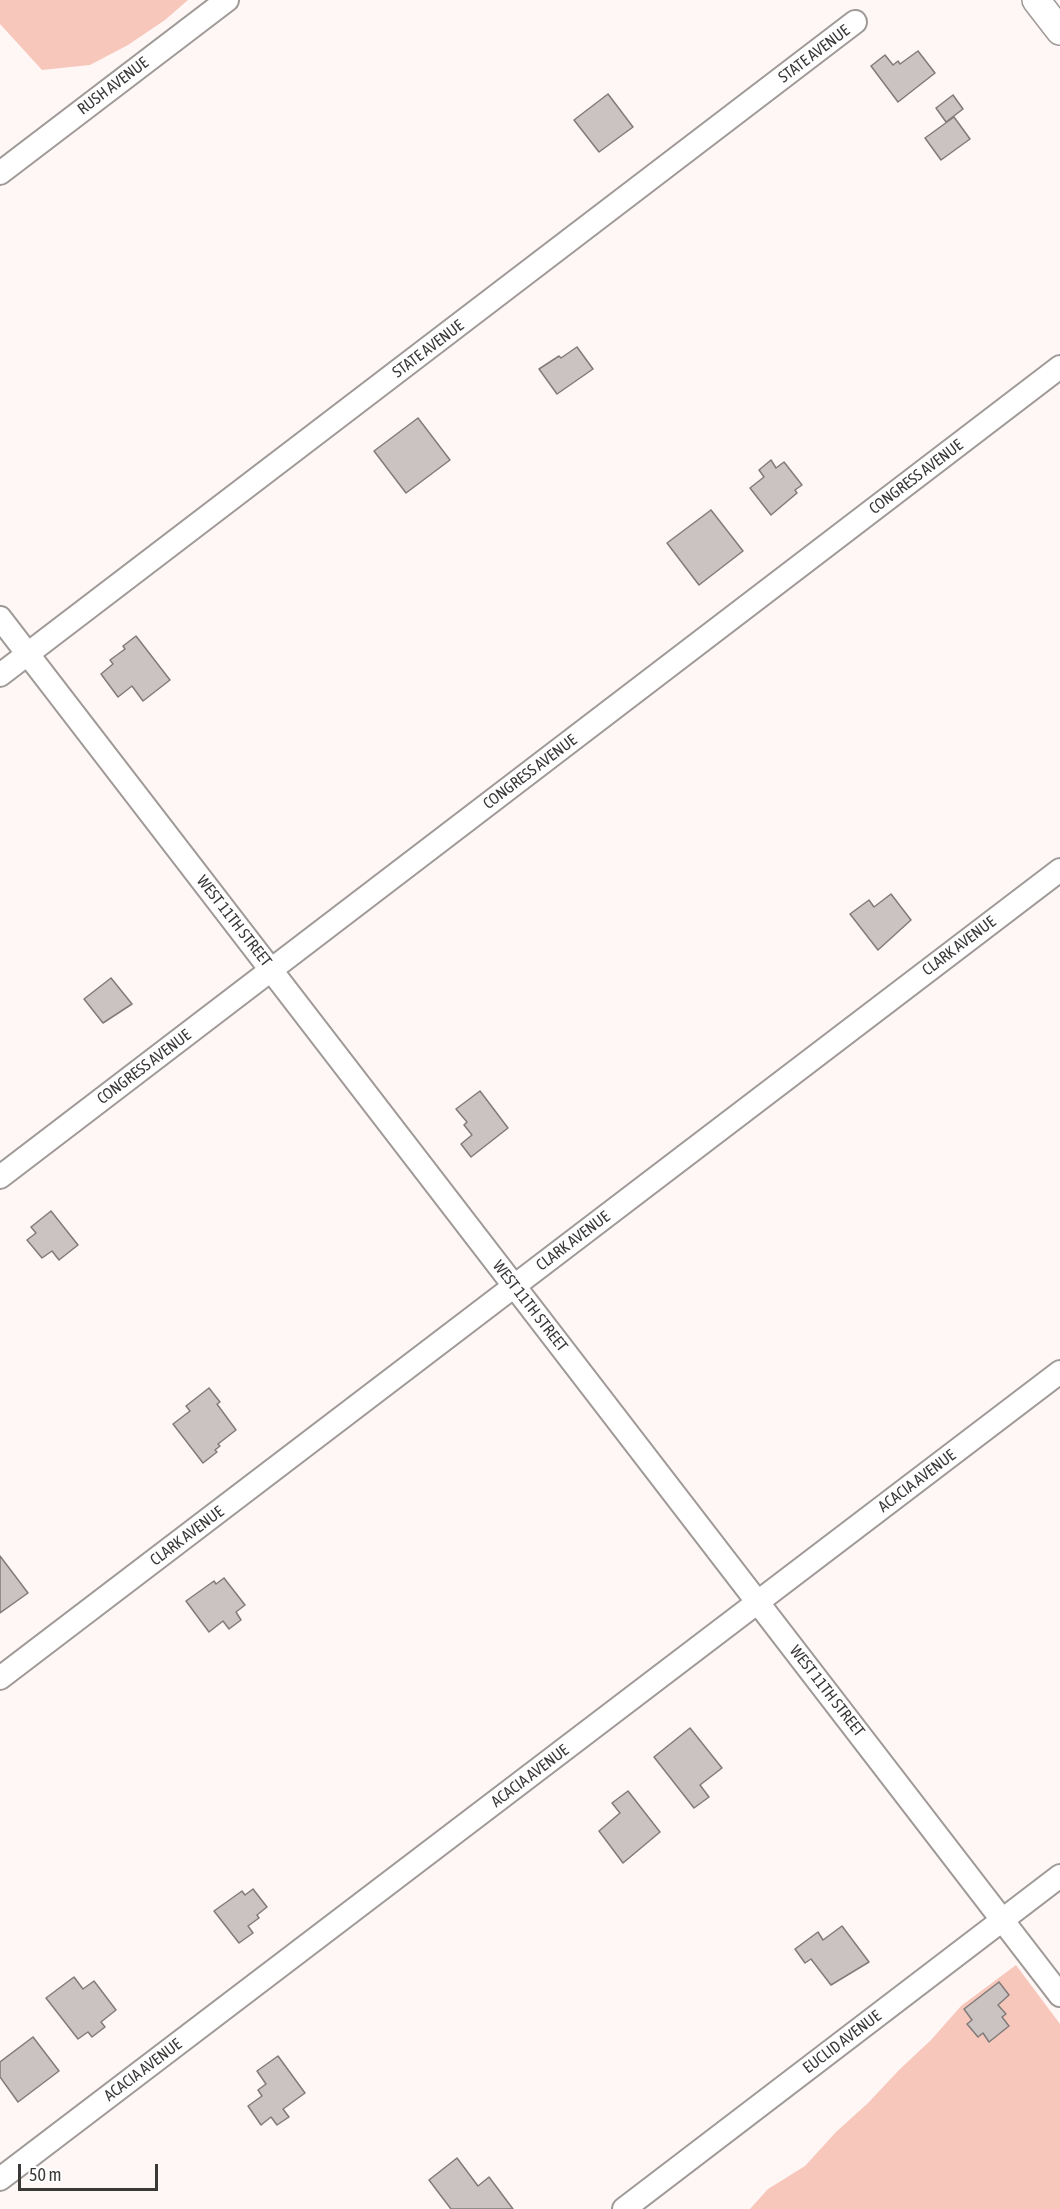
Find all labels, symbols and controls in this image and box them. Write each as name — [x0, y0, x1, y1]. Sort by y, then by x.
street label: STATE AVENUE — [775, 21, 853, 87]
street label: RUSH AVENUE — [74, 53, 152, 119]
street label: STATE AVENUE — [389, 316, 467, 382]
street label: CONGRESS AVENUE — [865, 435, 967, 519]
street label: CONGRESS AVENUE — [479, 730, 581, 814]
street label: WEST 11TH STREET — [192, 872, 276, 970]
street label: CLARK AVENUE — [918, 912, 1000, 980]
street label: CONGRESS AVENUE — [93, 1025, 195, 1109]
street label: CLARK AVENUE — [532, 1207, 614, 1275]
street label: WEST 11TH STREET — [488, 1257, 572, 1355]
street label: ACACIA AVENUE — [874, 1446, 960, 1516]
street label: CLARK AVENUE — [146, 1502, 228, 1570]
street label: WEST 11TH STREET — [785, 1642, 869, 1740]
street label: ACACIA AVENUE — [487, 1741, 573, 1811]
street label: EUCLID AVENUE — [799, 2006, 885, 2078]
street label: ACACIA AVENUE — [100, 2035, 186, 2105]
scale bar — [21, 2152, 160, 2190]
text: 50 m — [29, 2164, 61, 2185]

